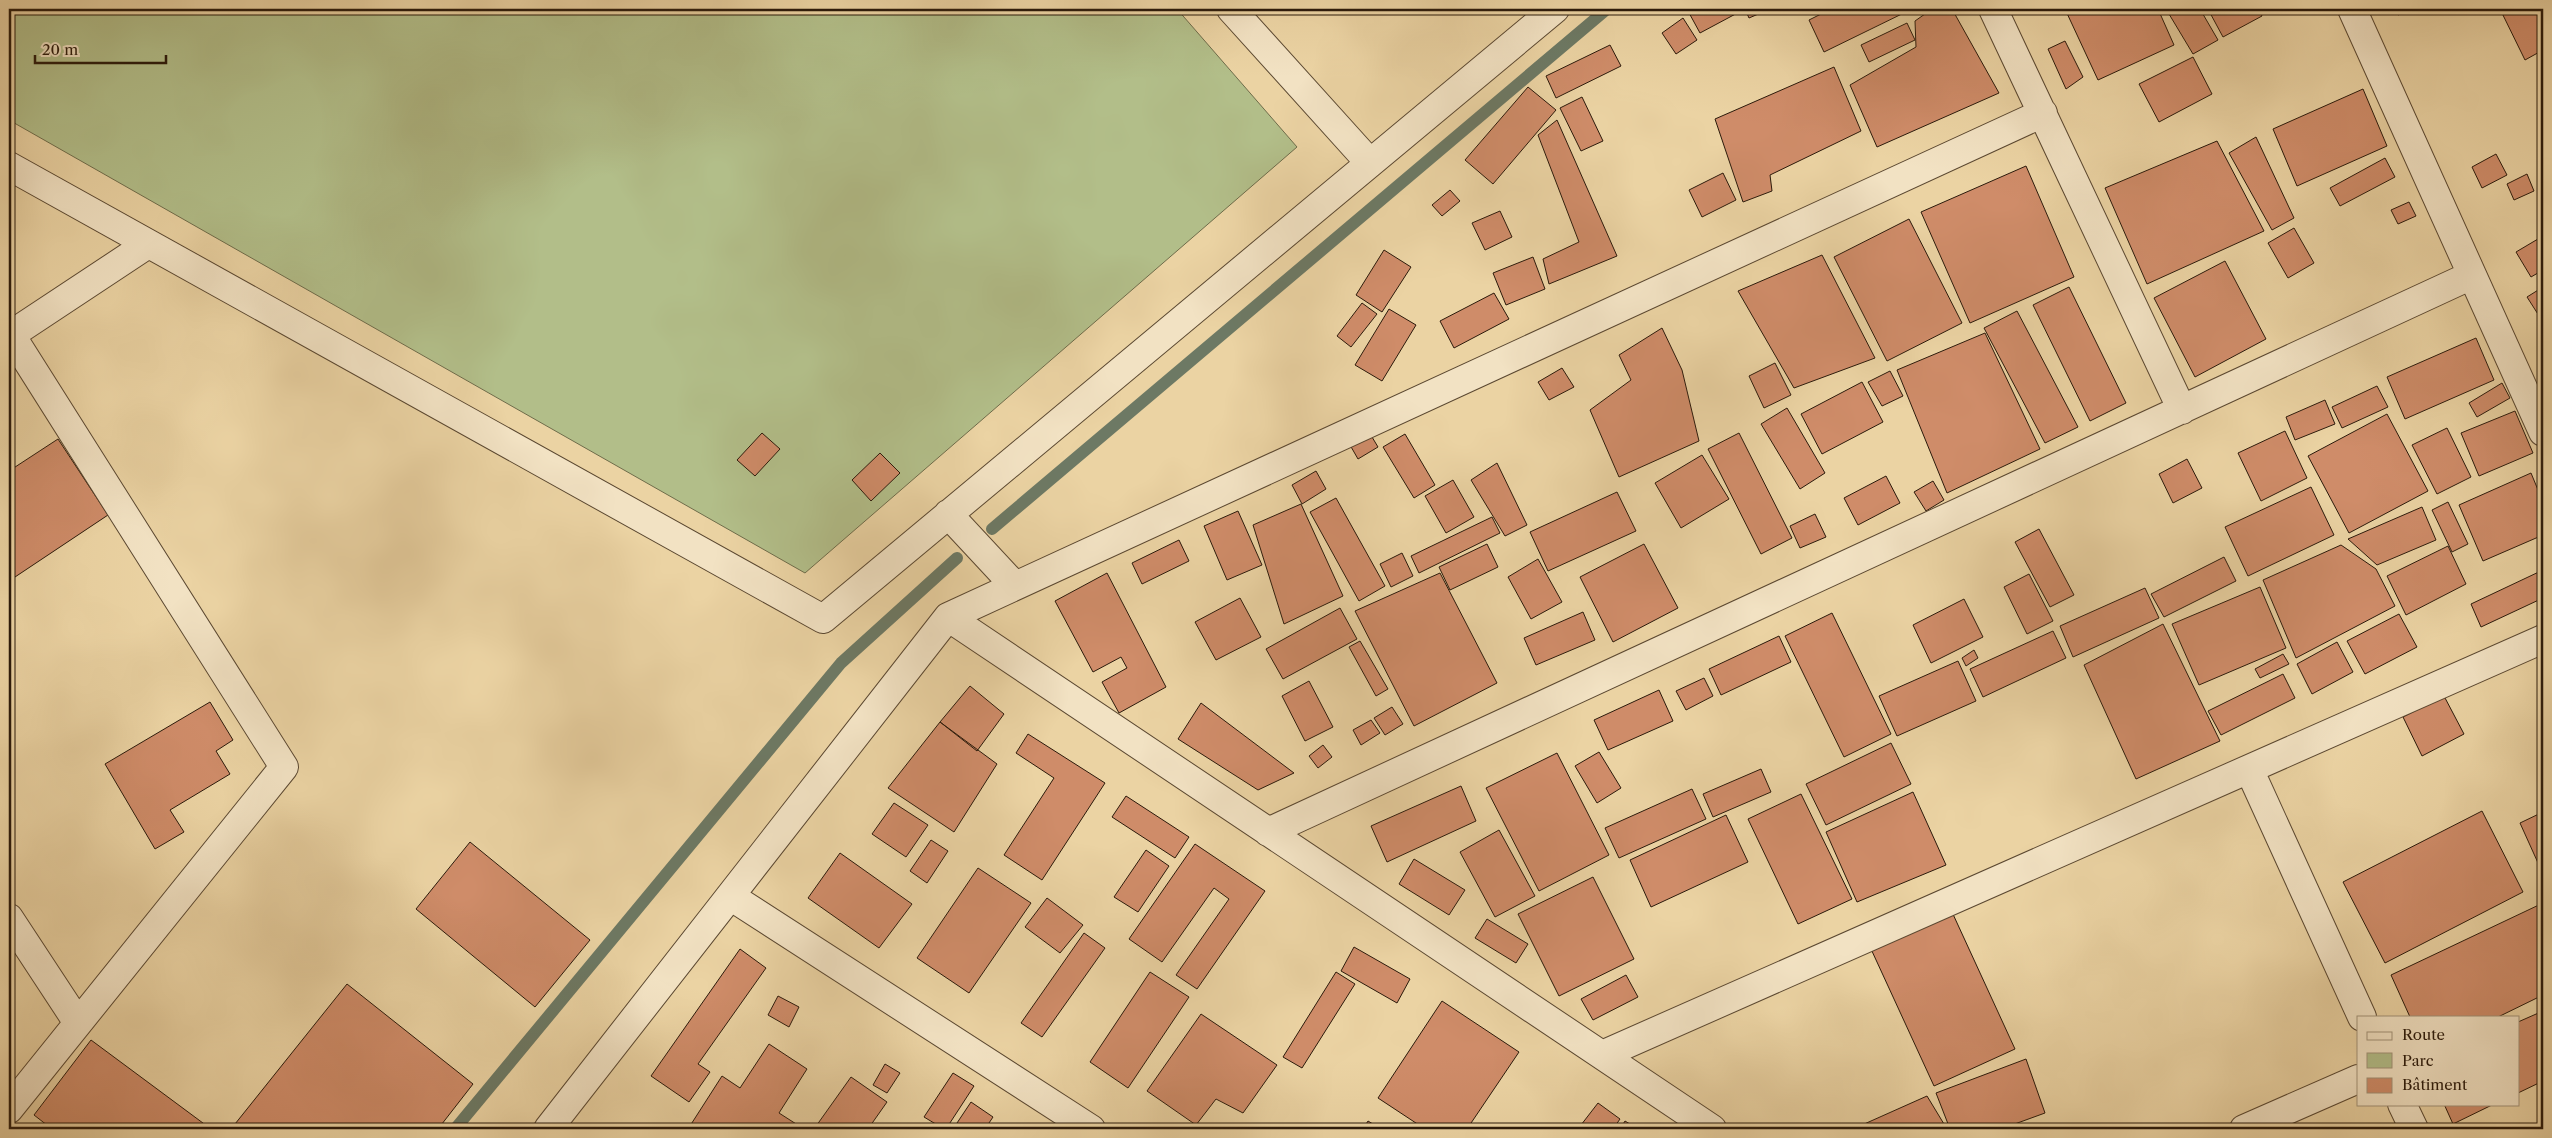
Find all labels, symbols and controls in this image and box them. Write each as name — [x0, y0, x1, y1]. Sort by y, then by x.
scale bar — [35, 32, 166, 64]
text: 20 m — [42, 40, 78, 59]
legend — [2357, 1016, 2520, 1106]
text: Route — [2402, 1025, 2445, 1044]
text: Parc — [2402, 1051, 2434, 1070]
text: Bâtiment — [2402, 1075, 2468, 1094]

